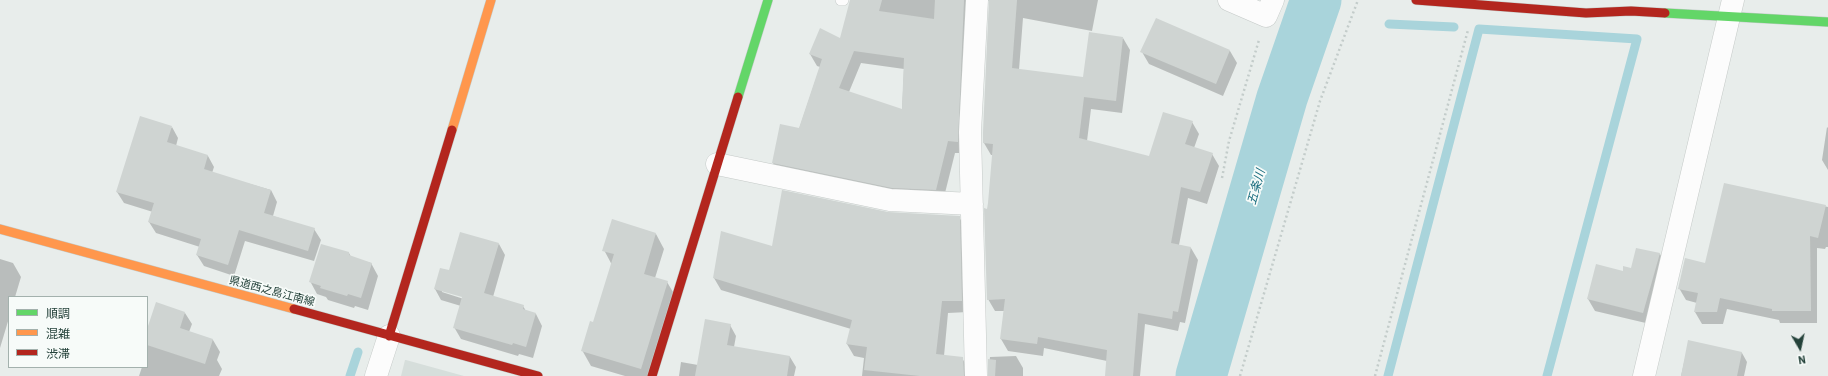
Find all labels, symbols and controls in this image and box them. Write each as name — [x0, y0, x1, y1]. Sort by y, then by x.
water label: 五条川 — [1244, 168, 1268, 206]
street label: 県道西之島江南線 — [228, 273, 316, 309]
legend — [8, 296, 148, 368]
text: 順調 — [46, 306, 70, 320]
text: 混雑 — [46, 326, 70, 340]
north arrow — [1780, 328, 1820, 368]
text: 渋滞 — [46, 346, 70, 360]
text: N — [1797, 353, 1807, 367]

